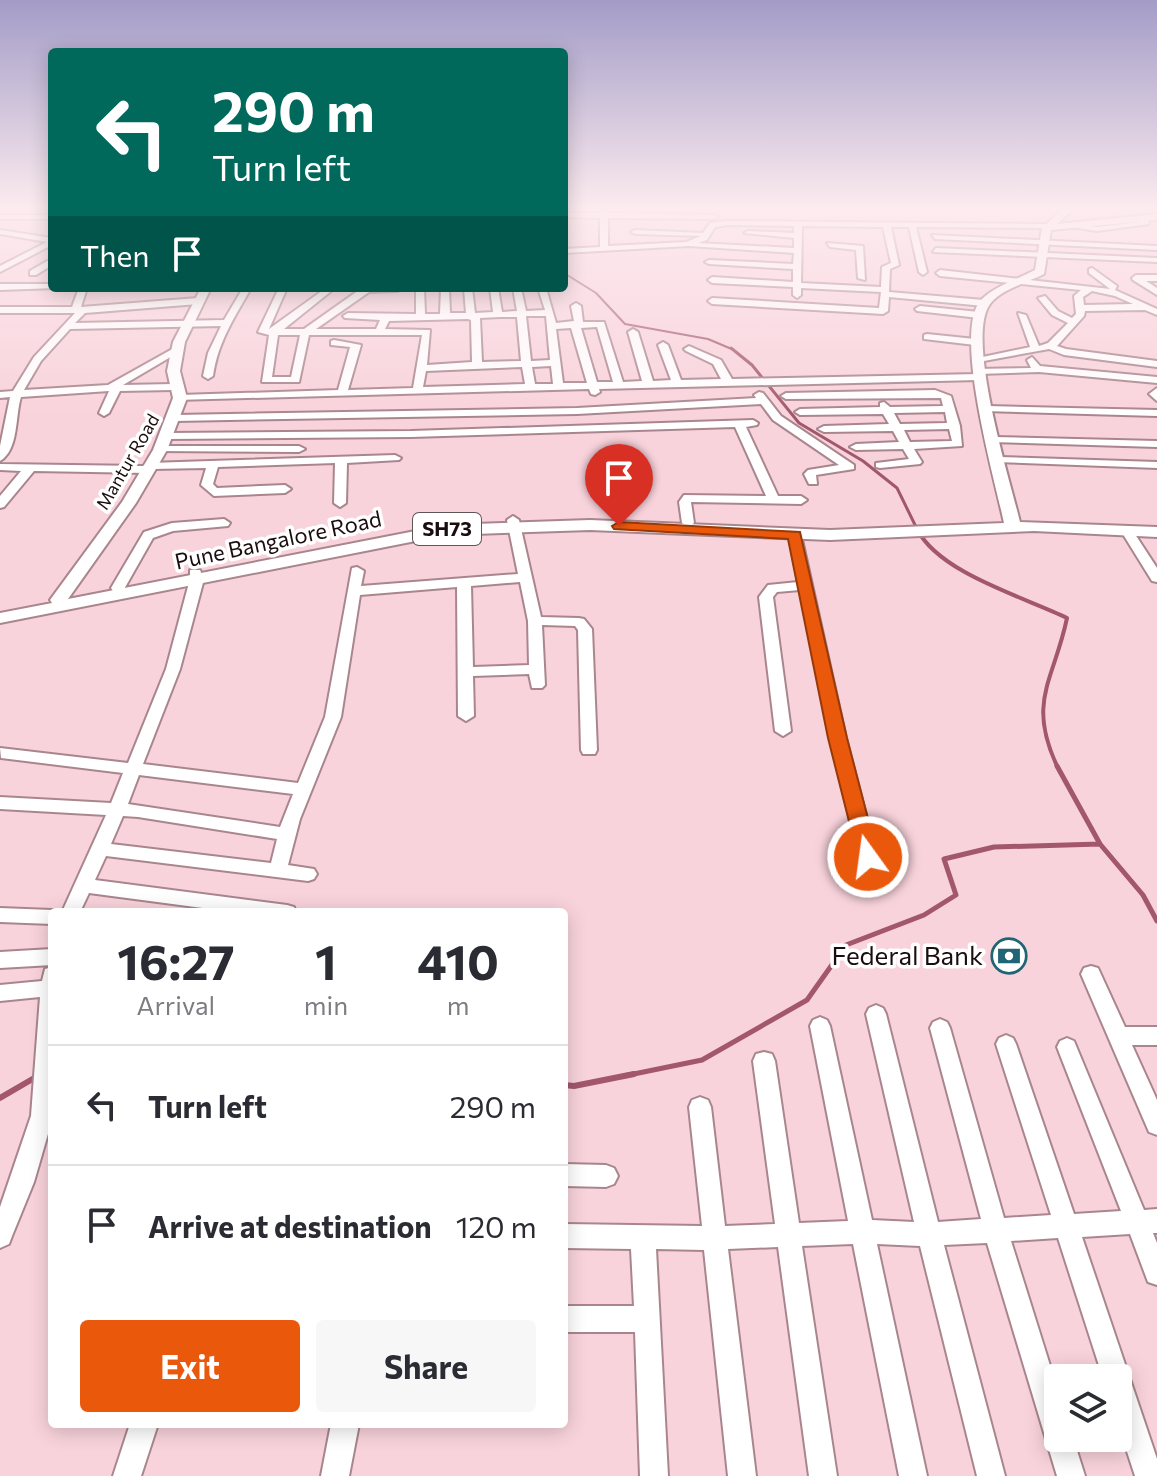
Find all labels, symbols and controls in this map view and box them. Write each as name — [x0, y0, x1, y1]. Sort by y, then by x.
text: 290 m — [212, 75, 375, 144]
icon: left — [80, 80, 184, 184]
text: Turn left — [212, 144, 351, 188]
icon: arrive — [165, 232, 209, 276]
text: Then — [80, 236, 149, 273]
street label: Mantur Road — [91, 410, 163, 513]
pin — [585, 444, 653, 526]
icon: arrive — [597, 456, 641, 500]
street label: Pune Bangalore Road — [172, 504, 384, 575]
road number: SH73 — [413, 513, 481, 545]
position arrow — [826, 815, 910, 899]
text: 16:27 — [117, 931, 235, 990]
text: 1 — [315, 931, 337, 990]
text: 410 — [417, 931, 499, 990]
bank icon: Federal Bank — [990, 937, 1028, 975]
place label: Federal Bank — [832, 939, 983, 970]
text: Arrival — [137, 989, 215, 1020]
text: min — [304, 989, 348, 1020]
text: m — [447, 989, 469, 1020]
icon: left — [80, 1083, 124, 1127]
text: Turn left — [148, 1087, 267, 1124]
text: 290 m — [450, 1087, 536, 1124]
icon: arrive — [80, 1203, 124, 1247]
text: Arrive at destination — [148, 1207, 432, 1244]
text: 120 m — [456, 1207, 537, 1244]
button: Exit — [80, 1320, 300, 1412]
button: Share — [316, 1320, 536, 1412]
map controls — [1044, 1364, 1132, 1452]
button: layers — [1044, 1364, 1132, 1452]

